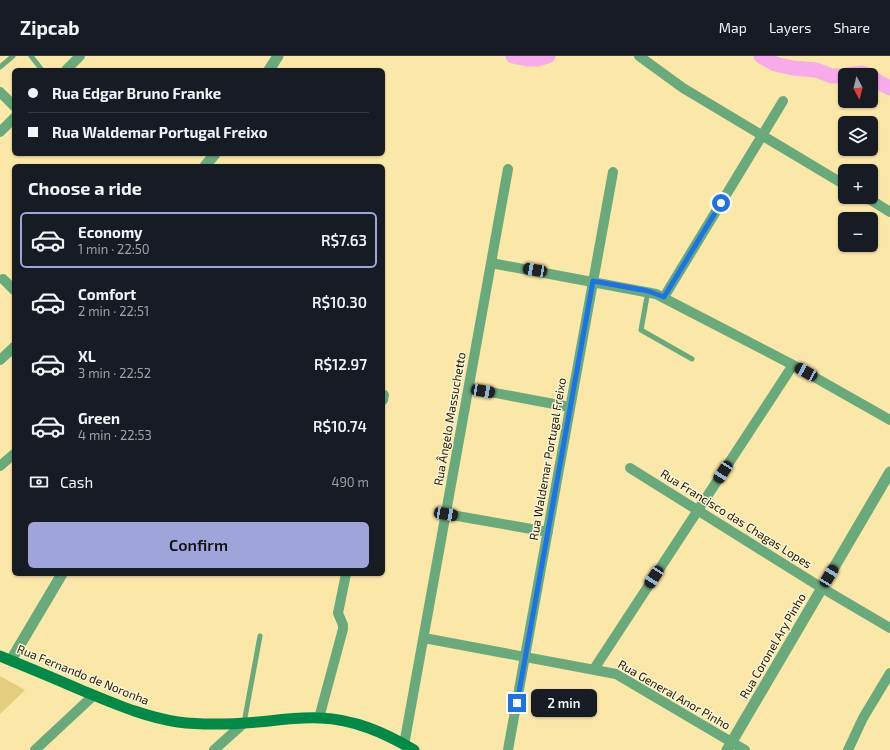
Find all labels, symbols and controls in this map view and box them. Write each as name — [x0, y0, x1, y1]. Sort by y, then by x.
text: Zipcab — [20, 16, 80, 39]
text: Map — [719, 19, 747, 36]
text: Layers — [769, 19, 811, 36]
text: Share — [833, 19, 870, 36]
north arrow — [838, 68, 878, 108]
map controls — [838, 68, 878, 252]
text: Rua Edgar Bruno Franke — [52, 84, 221, 102]
button: layers — [838, 116, 878, 156]
text: Rua Waldemar Portugal Freixo — [52, 123, 267, 141]
button: + — [838, 164, 878, 204]
text: Choose a ride — [28, 177, 142, 199]
route start — [712, 194, 730, 212]
button: − — [838, 212, 878, 252]
icon: car — [30, 222, 66, 258]
text: Economy — [78, 223, 143, 241]
text: R$7.63 — [321, 231, 367, 249]
text: 1 min · 22:50 — [78, 241, 150, 257]
car — [522, 262, 548, 278]
icon: car — [30, 284, 66, 320]
text: Comfort — [78, 285, 136, 303]
text: R$10.30 — [312, 293, 367, 311]
text: 2 min · 22:51 — [78, 303, 149, 319]
icon: car — [30, 346, 66, 382]
text: XL — [78, 347, 96, 365]
street label: Rua Ângelo Massuchetto — [430, 351, 468, 487]
text: R$12.97 — [314, 355, 367, 373]
car — [793, 361, 819, 383]
text: 3 min · 22:52 — [78, 365, 151, 381]
street label: Rua Waldemar Portugal Freixo — [526, 376, 568, 541]
car — [470, 383, 496, 399]
icon: car — [30, 408, 66, 444]
text: Green — [78, 409, 120, 427]
text: R$10.74 — [313, 417, 367, 435]
text: 4 min · 22:53 — [78, 427, 152, 443]
car — [711, 459, 735, 485]
street label: Rua Francisco das Chagas Lopes — [658, 466, 815, 571]
icon: cash — [28, 471, 50, 493]
text: Cash — [60, 473, 93, 491]
text: 490 m — [331, 474, 369, 490]
car — [433, 506, 459, 522]
button: Confirm — [28, 522, 369, 568]
car — [818, 563, 840, 589]
car — [642, 564, 666, 590]
street label: Rua Coronel Ary Pinho — [736, 590, 808, 701]
street label: Rua Fernando de Noronha — [15, 641, 151, 707]
street label: Rua General Anor Pinho — [616, 656, 733, 732]
callout: 2 min — [531, 689, 597, 717]
route end — [508, 694, 526, 712]
text: 2 min — [548, 695, 580, 711]

